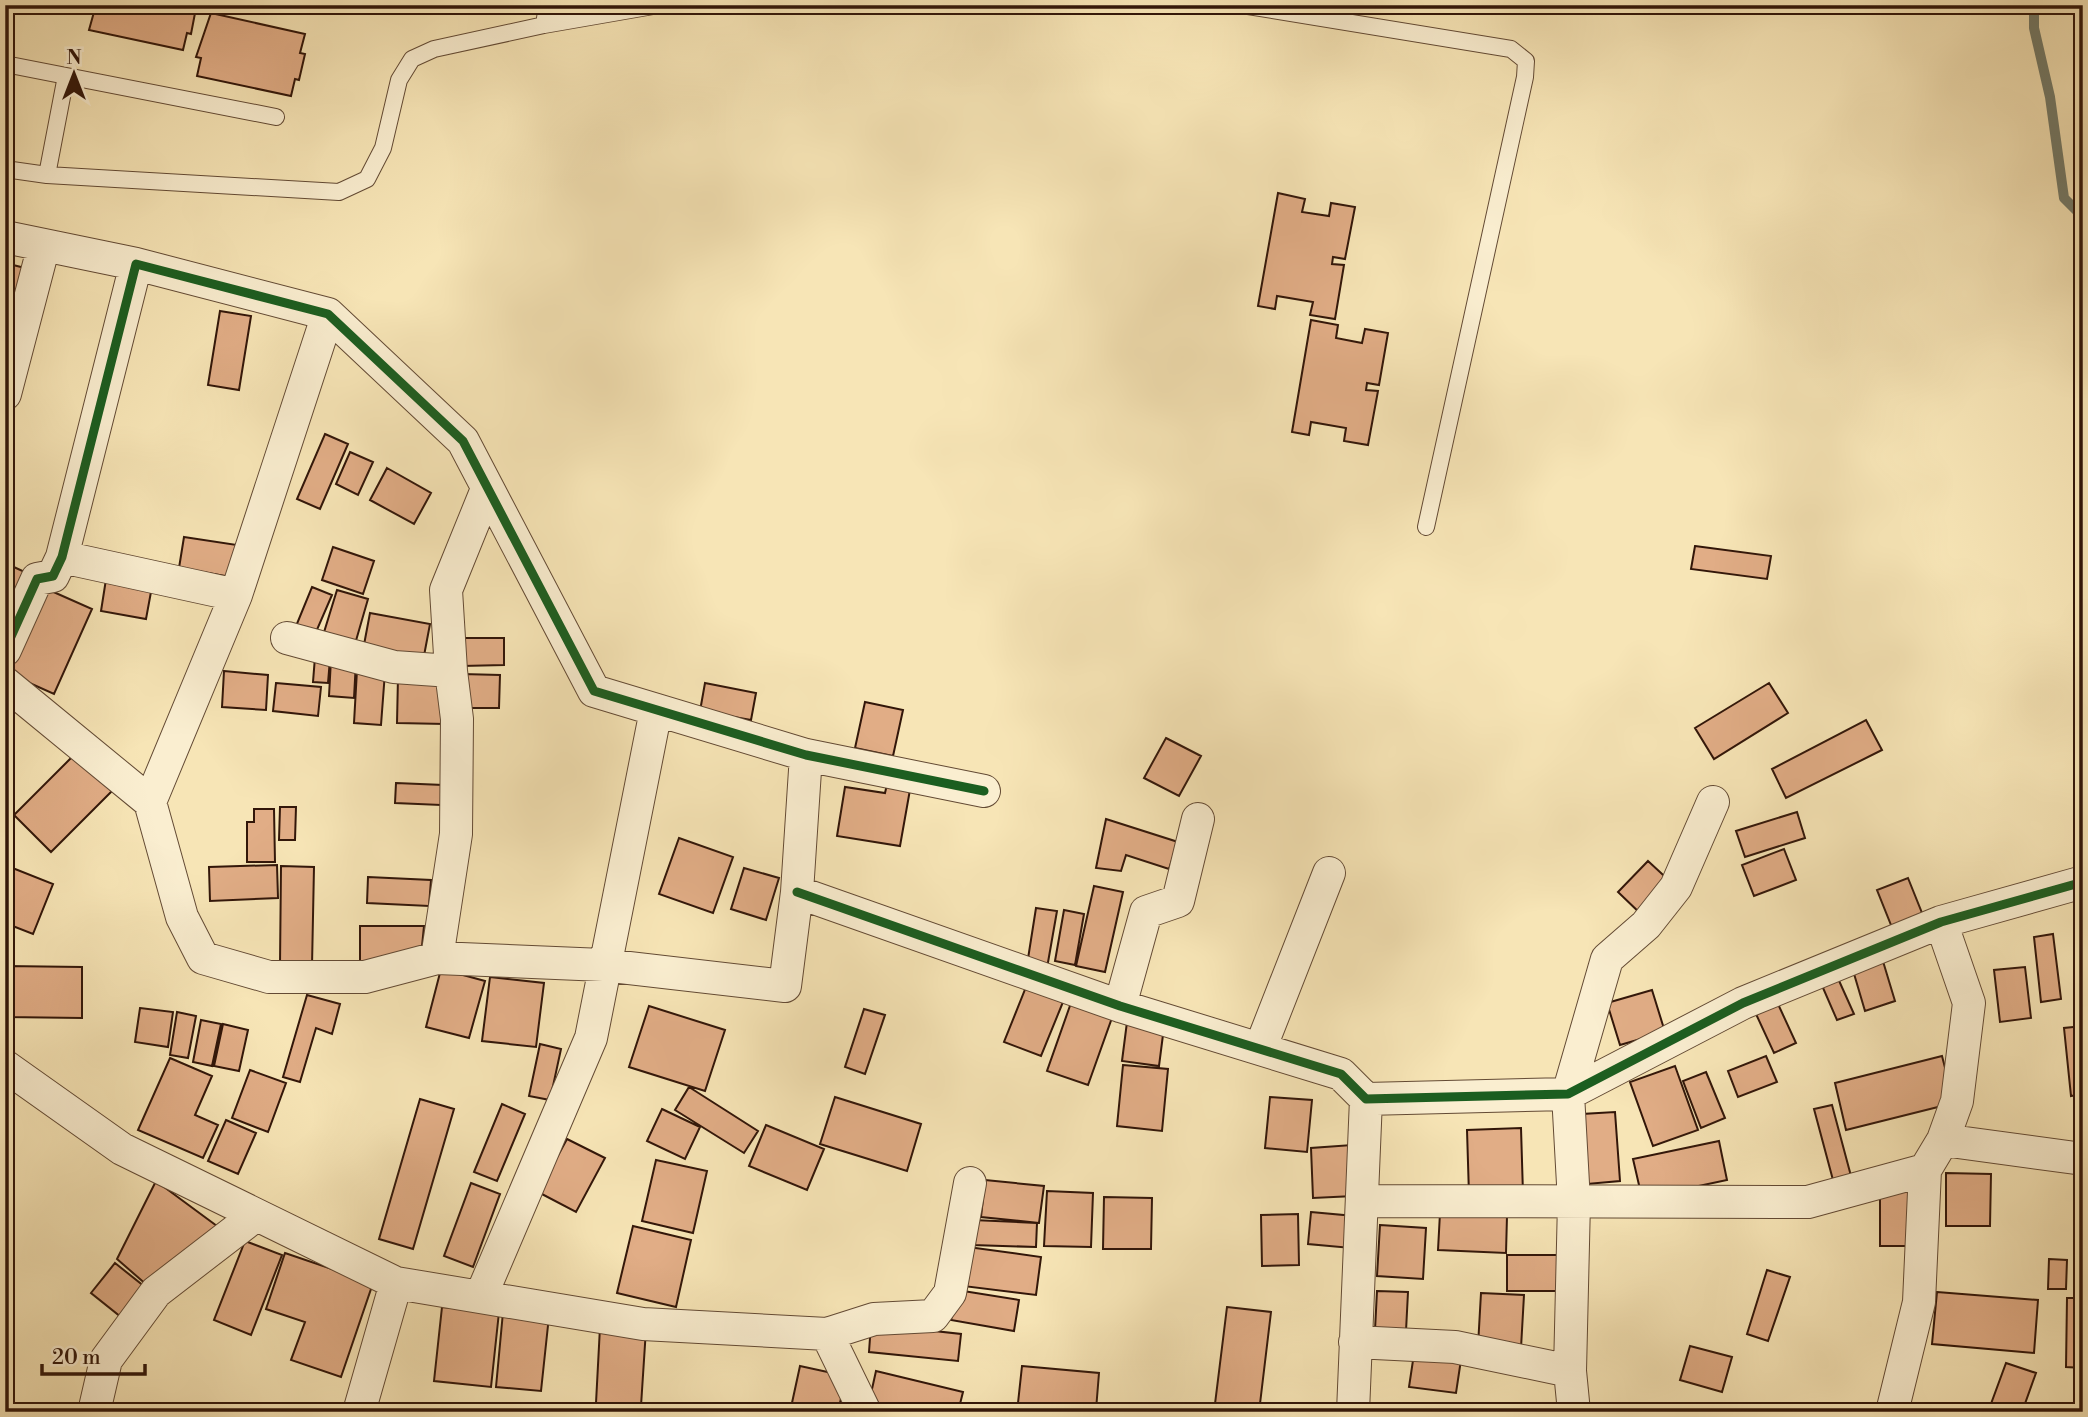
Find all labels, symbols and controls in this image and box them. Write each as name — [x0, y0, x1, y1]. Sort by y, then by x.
north arrow — [38, 38, 108, 108]
text: N — [66, 46, 82, 70]
scale bar — [42, 1333, 145, 1377]
text: 20 m — [52, 1345, 101, 1371]

